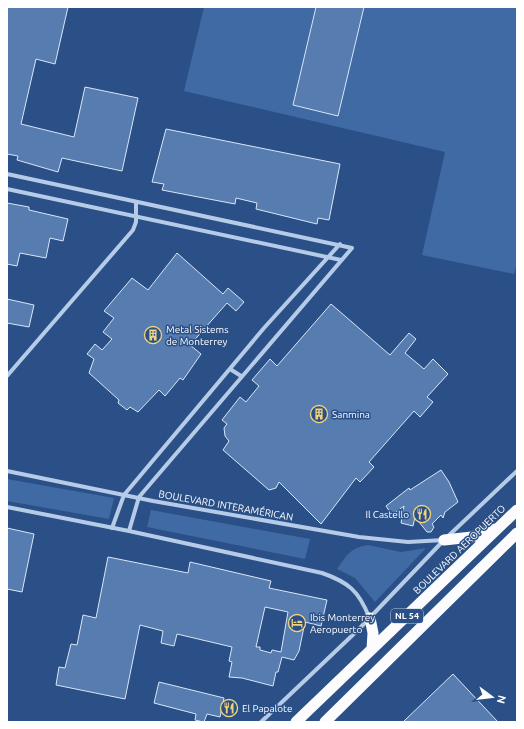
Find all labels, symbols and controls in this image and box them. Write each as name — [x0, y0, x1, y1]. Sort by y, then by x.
place label: Metal Sistems de Monterrey — [166, 324, 229, 347]
building icon: Metal Sistems de Monterrey — [143, 325, 163, 345]
building icon: Sanmina — [309, 404, 329, 424]
place label: Sanmina — [332, 409, 370, 420]
street label: BOULEVARD INTERAMÉRICAN — [158, 487, 294, 523]
street label: BOULEVARD AEROPUERTO — [411, 502, 508, 596]
restaurant icon: Il Castello — [412, 504, 432, 524]
place label: Il Castello — [365, 509, 409, 520]
road number: NL 54 — [391, 609, 423, 623]
place label: Ibis Monterrey Aeropuerto — [310, 612, 375, 635]
hotel icon: Ibis Monterrey Aeropuerto — [287, 613, 307, 633]
north arrow — [472, 677, 512, 717]
text: N — [495, 694, 509, 705]
restaurant icon: El Papalote — [219, 698, 239, 718]
place label: El Papalote — [242, 703, 292, 714]

